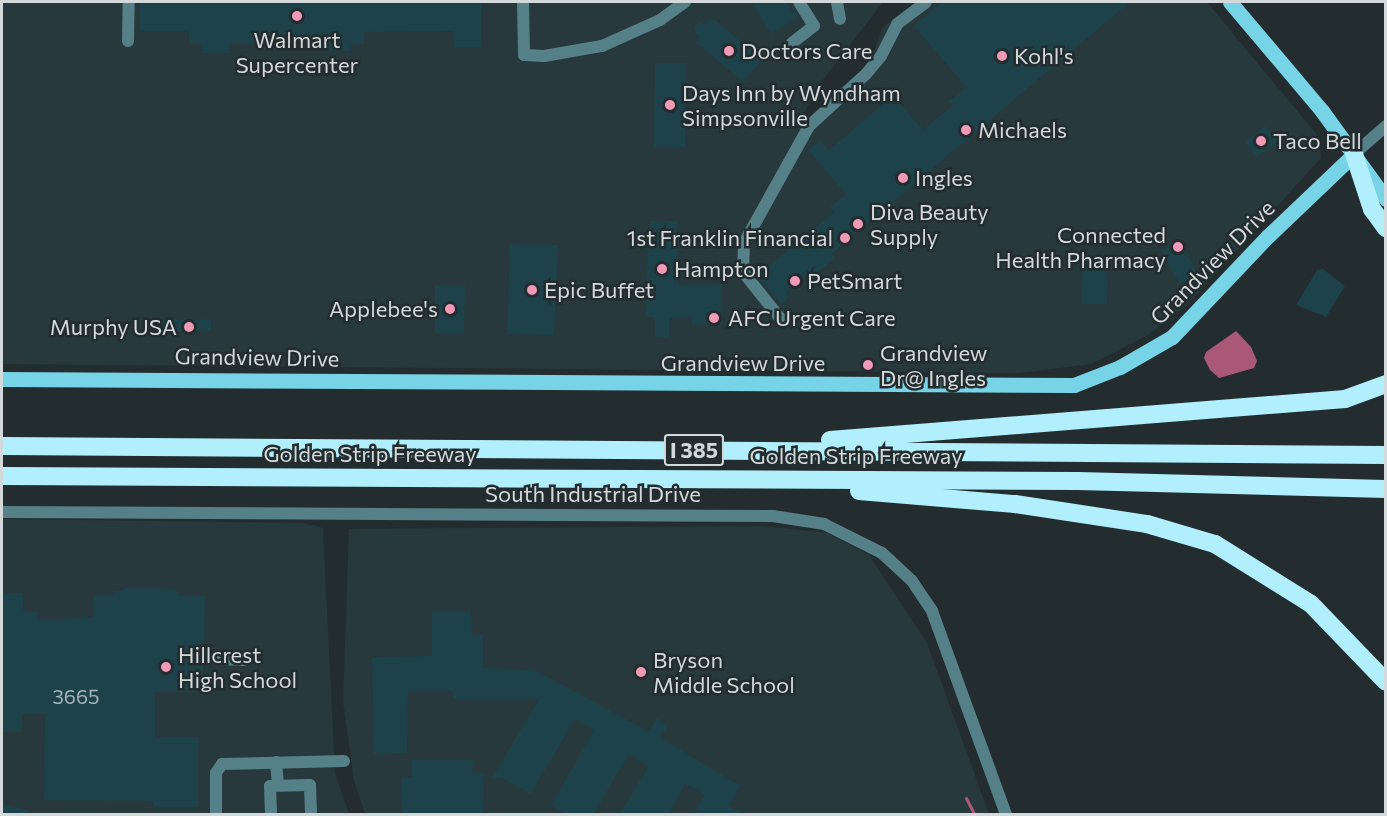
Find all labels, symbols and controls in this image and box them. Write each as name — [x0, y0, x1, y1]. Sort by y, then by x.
marker: Walmart Supercenter — [290, 9, 304, 23]
place label: Walmart Supercenter — [236, 26, 358, 78]
place label: Doctors Care — [741, 38, 872, 64]
place label: Kohl's — [1014, 43, 1074, 69]
marker: Doctors Care — [722, 44, 736, 58]
marker: Kohl's — [995, 49, 1009, 63]
place label: Days Inn by Wyndham Simpsonville — [682, 79, 901, 130]
marker: Days Inn by Wyndham Simpsonville — [663, 98, 677, 112]
place label: Michaels — [978, 117, 1067, 143]
marker: Michaels — [959, 123, 973, 137]
place label: Taco Bell — [1273, 128, 1362, 154]
marker: Taco Bell — [1254, 134, 1268, 148]
place label: Ingles — [915, 165, 973, 191]
marker: Ingles — [896, 171, 910, 185]
street label: Grandview Drive — [1144, 194, 1280, 330]
place label: Diva Beauty Supply — [870, 198, 989, 249]
marker: Diva Beauty Supply — [851, 217, 865, 231]
place label: Connected Health Pharmacy — [995, 221, 1166, 272]
place label: 1st Franklin Financial — [627, 225, 833, 251]
marker: 1st Franklin Financial — [838, 231, 852, 245]
marker: Connected Health Pharmacy — [1171, 240, 1185, 254]
place label: Hampton — [674, 256, 769, 282]
marker: Hampton — [655, 262, 669, 276]
place label: PetSmart — [807, 268, 902, 294]
marker: PetSmart — [788, 274, 802, 288]
place label: Epic Buffet — [544, 277, 654, 303]
marker: Epic Buffet — [525, 283, 539, 297]
place label: Applebee's — [329, 296, 438, 322]
marker: Applebee's — [443, 302, 457, 316]
place label: AFC Urgent Care — [728, 305, 896, 331]
marker: AFC Urgent Care — [705, 309, 723, 327]
place label: Murphy USA — [50, 314, 177, 340]
marker: Murphy USA — [182, 320, 196, 334]
place label: Grandview Dr@ Ingles — [880, 339, 987, 390]
street label: Grandview Drive — [174, 342, 340, 372]
street label: Grandview Drive — [661, 350, 825, 376]
marker: Grandview Dr@ Ingles — [861, 358, 875, 372]
road number: I 385 — [662, 432, 726, 468]
street label: Golden Strip Freeway — [263, 441, 477, 467]
street label: Golden Strip Freeway — [749, 443, 963, 469]
street label: South Industrial Drive — [485, 481, 701, 507]
place label: Hillcrest High School — [178, 641, 297, 692]
place label: Bryson Middle School — [653, 646, 795, 698]
marker: Hillcrest High School — [159, 660, 173, 674]
marker: Bryson Middle School — [634, 665, 648, 679]
house number: 3665 — [52, 684, 100, 708]

